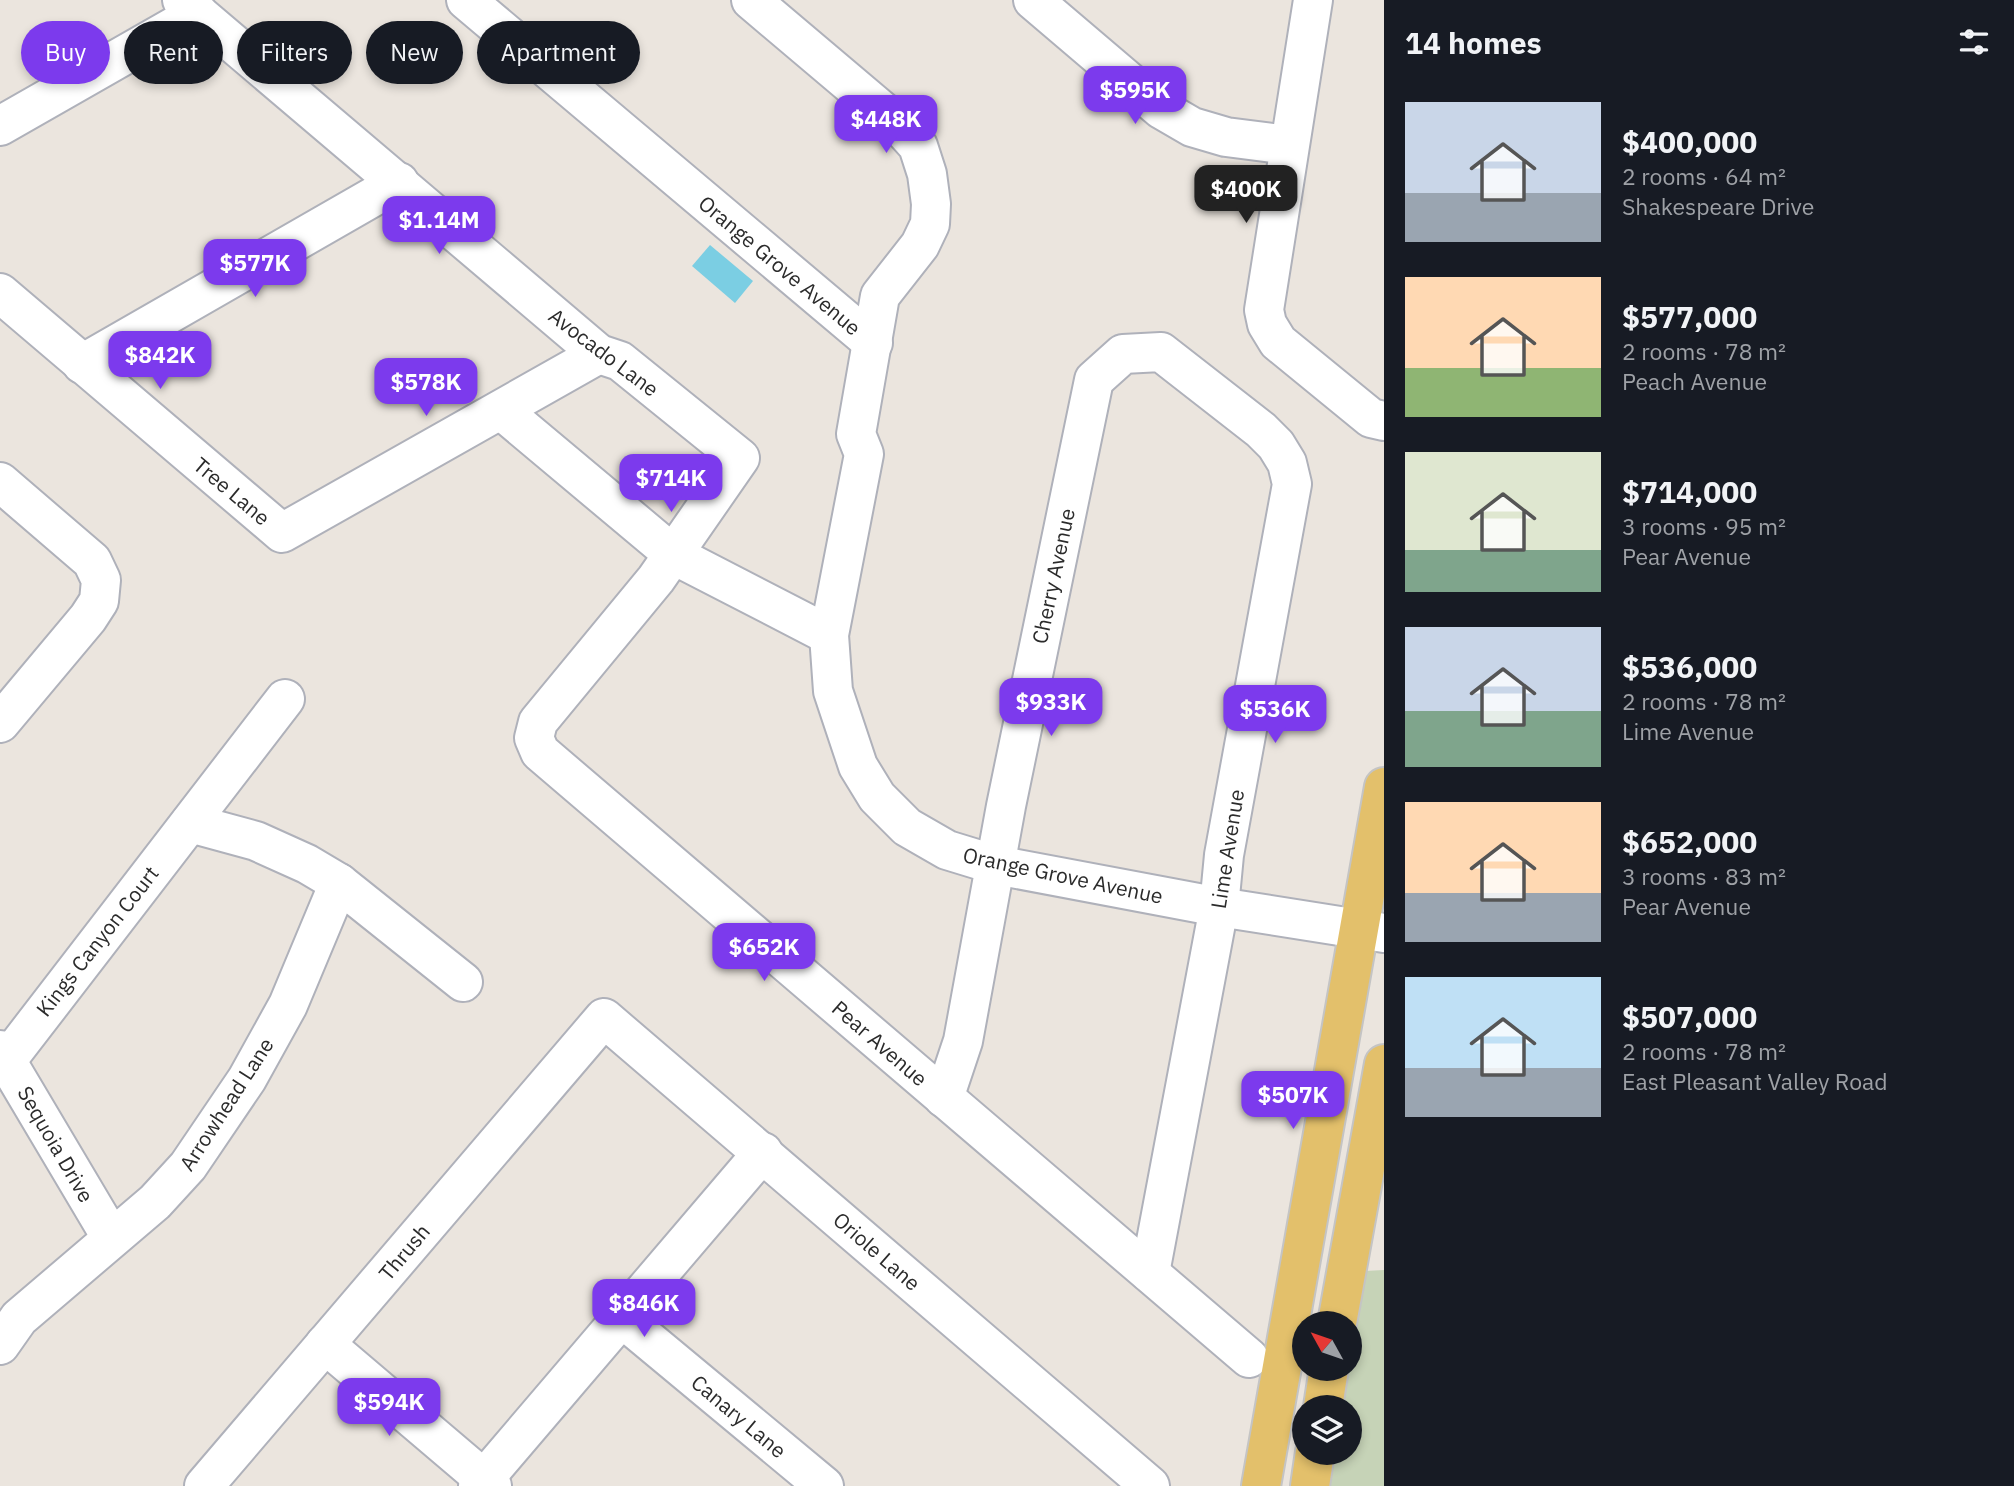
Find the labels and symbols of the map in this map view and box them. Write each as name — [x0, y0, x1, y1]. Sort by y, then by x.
pin: $595K — [1086, 66, 1184, 126]
pin: $448K — [837, 96, 935, 155]
pin: $400K — [1197, 166, 1295, 225]
street label: Orange Grove Avenue — [693, 189, 867, 341]
pin: $1.14M — [382, 196, 496, 256]
pin: $577K — [206, 240, 304, 299]
street label: Avocado Lane — [543, 301, 665, 403]
pin: $842K — [111, 332, 209, 391]
pin: $578K — [377, 358, 475, 418]
street label: Tree Lane — [188, 451, 276, 531]
pin: $714K — [622, 454, 720, 514]
street label: Cherry Avenue — [1025, 506, 1081, 646]
pin: $933K — [1002, 678, 1100, 738]
pin: $536K — [1226, 686, 1324, 745]
street label: Lime Avenue — [1204, 787, 1250, 911]
street label: Orange Grove Avenue — [960, 840, 1166, 910]
street label: Kings Canyon Court — [29, 860, 165, 1022]
pin: $652K — [715, 923, 813, 983]
street label: Pear Avenue — [826, 994, 934, 1092]
street label: Arrowhead Lane — [172, 1032, 280, 1176]
pin: $507K — [1244, 1072, 1342, 1131]
street label: Sequoia Drive — [11, 1081, 101, 1207]
street label: Oriole Lane — [827, 1205, 927, 1297]
street label: Thrush — [372, 1218, 436, 1286]
pin: $846K — [595, 1280, 693, 1339]
north arrow — [1292, 1311, 1362, 1381]
street label: Canary Lane — [686, 1368, 792, 1464]
pin: $594K — [340, 1378, 438, 1438]

